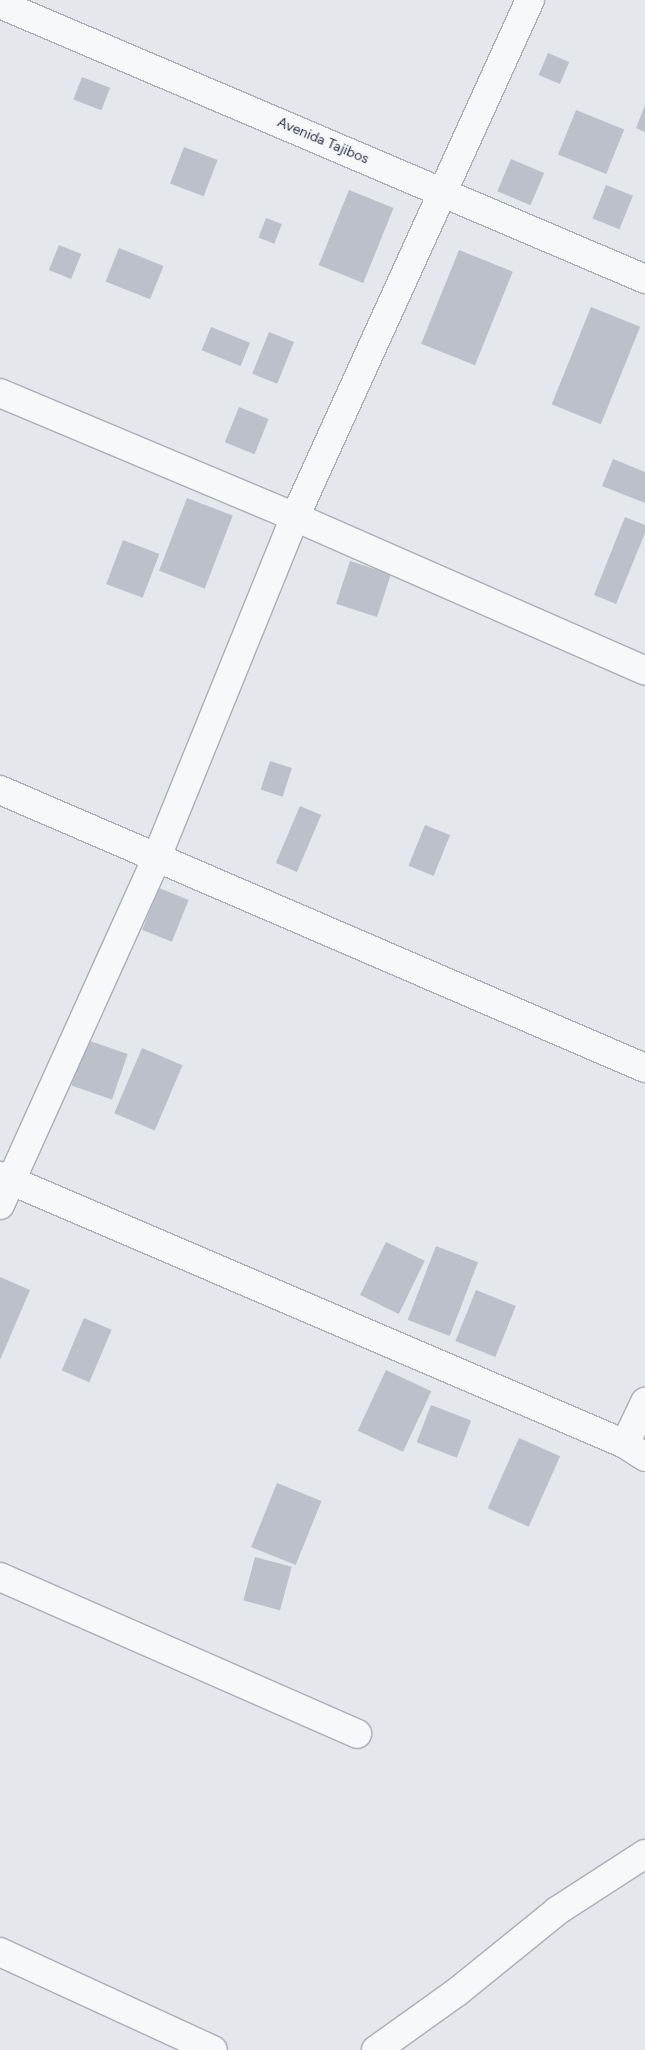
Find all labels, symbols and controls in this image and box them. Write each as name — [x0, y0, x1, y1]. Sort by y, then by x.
street label: Avenida Tajibos — [275, 114, 371, 168]

